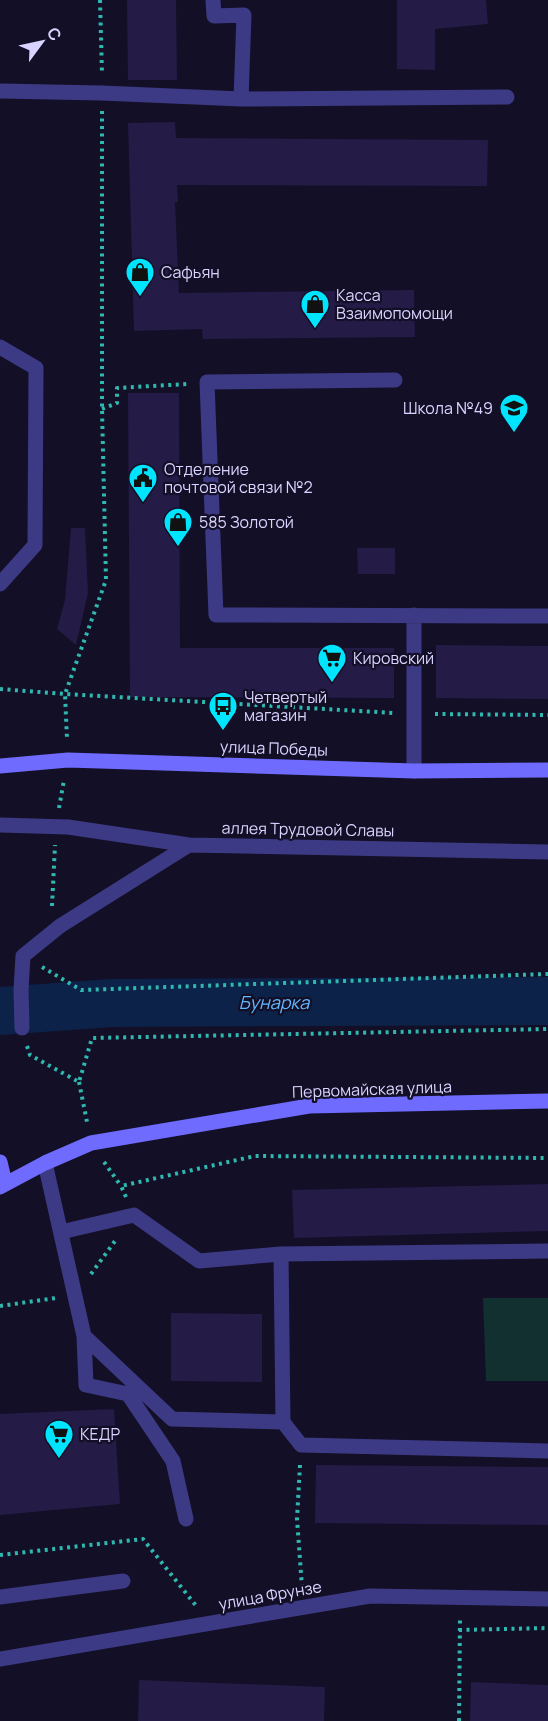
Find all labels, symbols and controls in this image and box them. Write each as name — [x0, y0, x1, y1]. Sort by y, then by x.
north arrow — [12, 12, 72, 72]
text: С — [42, 23, 67, 45]
shop icon: Сафьян — [124, 256, 156, 298]
place label: Сафьян — [161, 261, 220, 283]
place label: Касса Взаимопомощи — [336, 284, 453, 324]
shop icon: Касса Взаимопомощи — [299, 288, 331, 330]
school or university icon: Школа №49 — [498, 392, 530, 434]
place label: Школа №49 — [403, 397, 493, 419]
place label: Отделение почтовой связи №2 — [164, 458, 313, 498]
public building icon: Отделение почтовой связи №2 — [127, 462, 159, 504]
shop icon: 585 Золотой — [162, 506, 194, 548]
place label: 585 Золотой — [199, 511, 294, 533]
supermarket icon: Кировский — [316, 642, 348, 684]
place label: Кировский — [353, 647, 434, 669]
place label: Четвертый магазин — [244, 686, 327, 726]
bus stop icon: Четвертый магазин — [207, 690, 239, 732]
street label: улица Победы — [220, 735, 328, 761]
street label: аллея Трудовой Славы — [221, 816, 395, 842]
water label: Бунарка — [239, 990, 310, 1014]
street label: Первомайская улица — [292, 1075, 452, 1103]
supermarket icon: КЕДР — [43, 1418, 75, 1460]
place label: КЕДР — [80, 1423, 120, 1445]
street label: улица Фрунзе — [217, 1575, 323, 1615]

